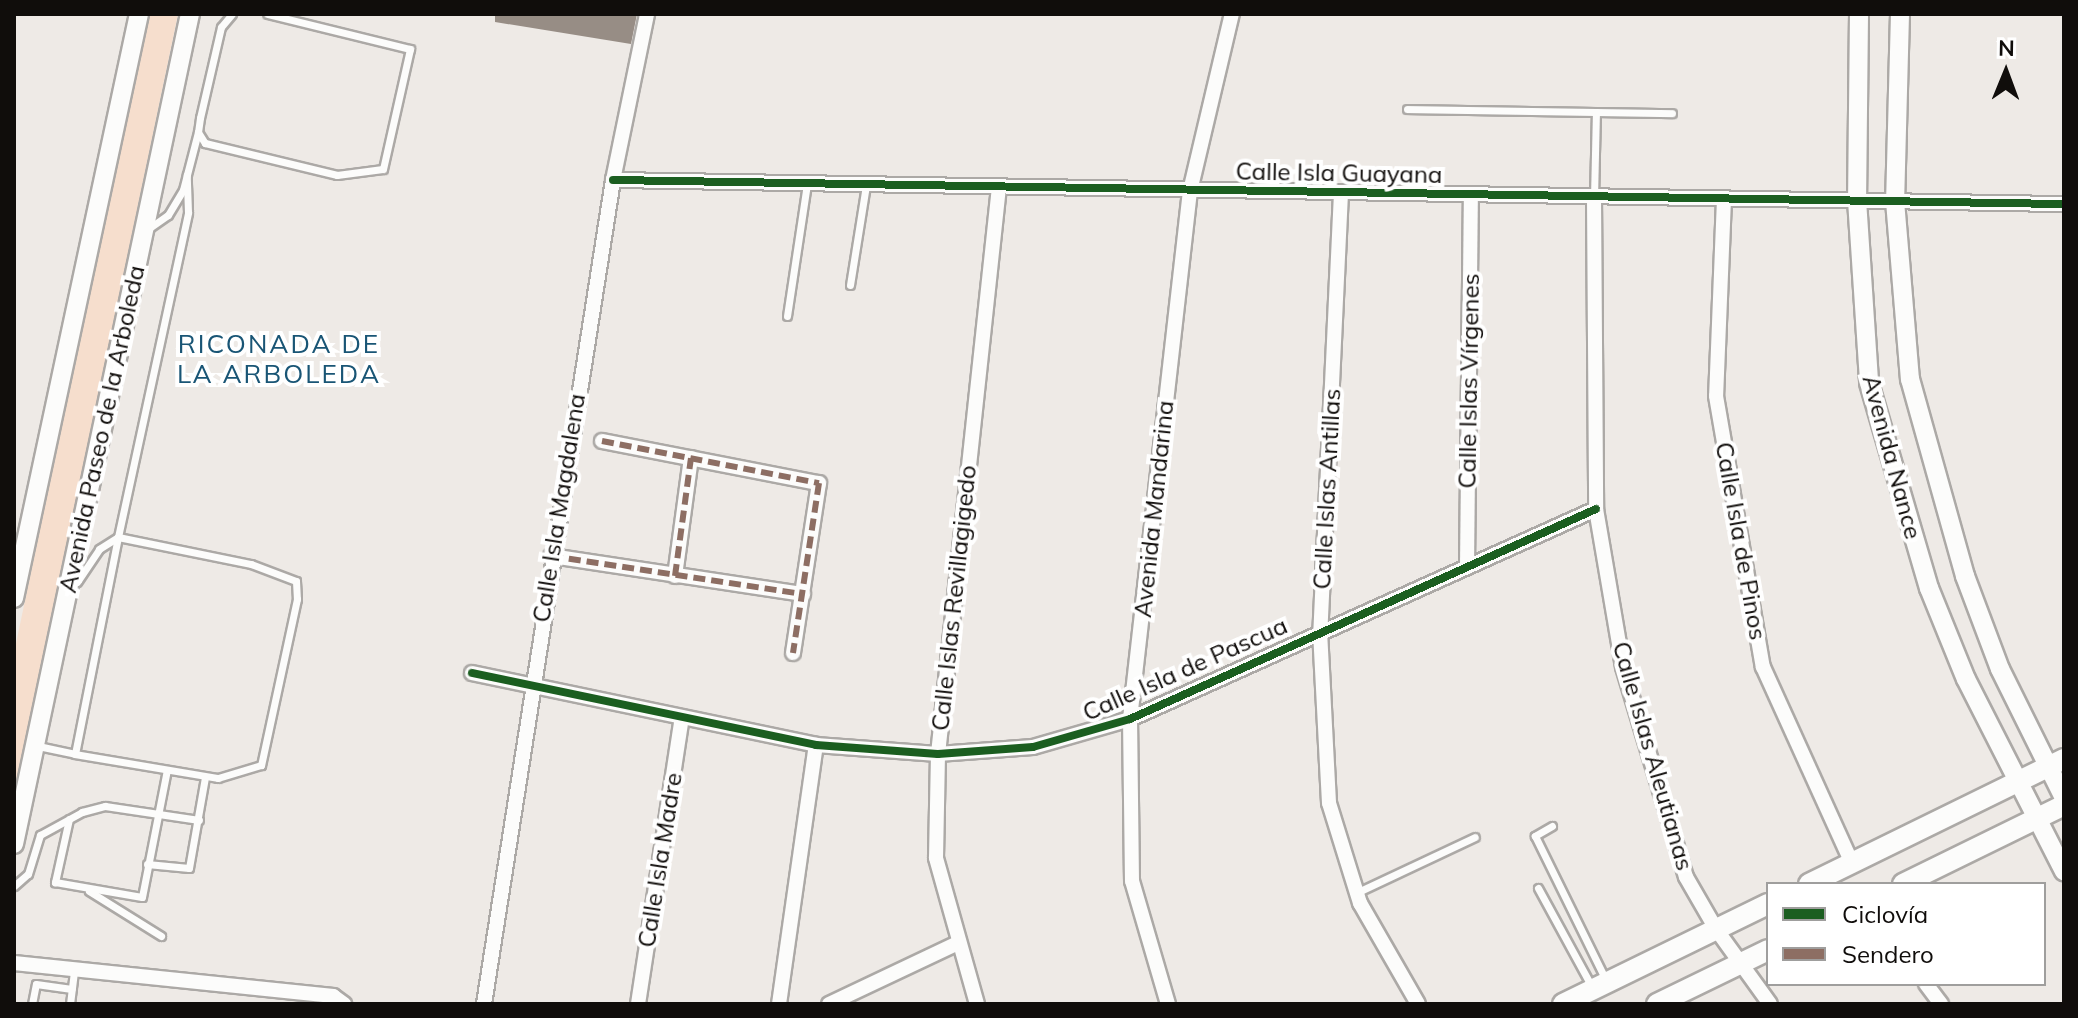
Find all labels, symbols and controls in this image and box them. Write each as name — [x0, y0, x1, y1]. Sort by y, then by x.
north arrow — [1966, 32, 2046, 112]
text: N — [1998, 34, 2015, 62]
street label: Calle Isla Guayana — [1235, 157, 1443, 189]
street label: Avenida Paseo de la Arboleda — [53, 263, 151, 595]
street label: Calle Islas Vírgenes — [1453, 273, 1485, 489]
district label: RICONADA DE LA ARBOLEDA — [177, 328, 381, 390]
street label: Avenida Nance — [1856, 372, 1928, 542]
street label: Calle Islas Antillas — [1307, 388, 1347, 590]
street label: Calle Isla Magdalena — [527, 392, 591, 624]
street label: Avenida Mandarina — [1128, 399, 1180, 619]
street label: Calle Isla de Pinos — [1709, 440, 1773, 642]
street label: Calle Islas Revillagigedo — [926, 464, 982, 732]
street label: Calle Isla de Pascua — [1078, 611, 1292, 727]
street label: Calle Islas Aleutianas — [1607, 638, 1699, 874]
street label: Calle Isla Madre — [632, 771, 688, 949]
legend — [1766, 882, 2046, 986]
text: Ciclovía — [1842, 899, 1928, 929]
text: Sendero — [1842, 939, 1934, 969]

